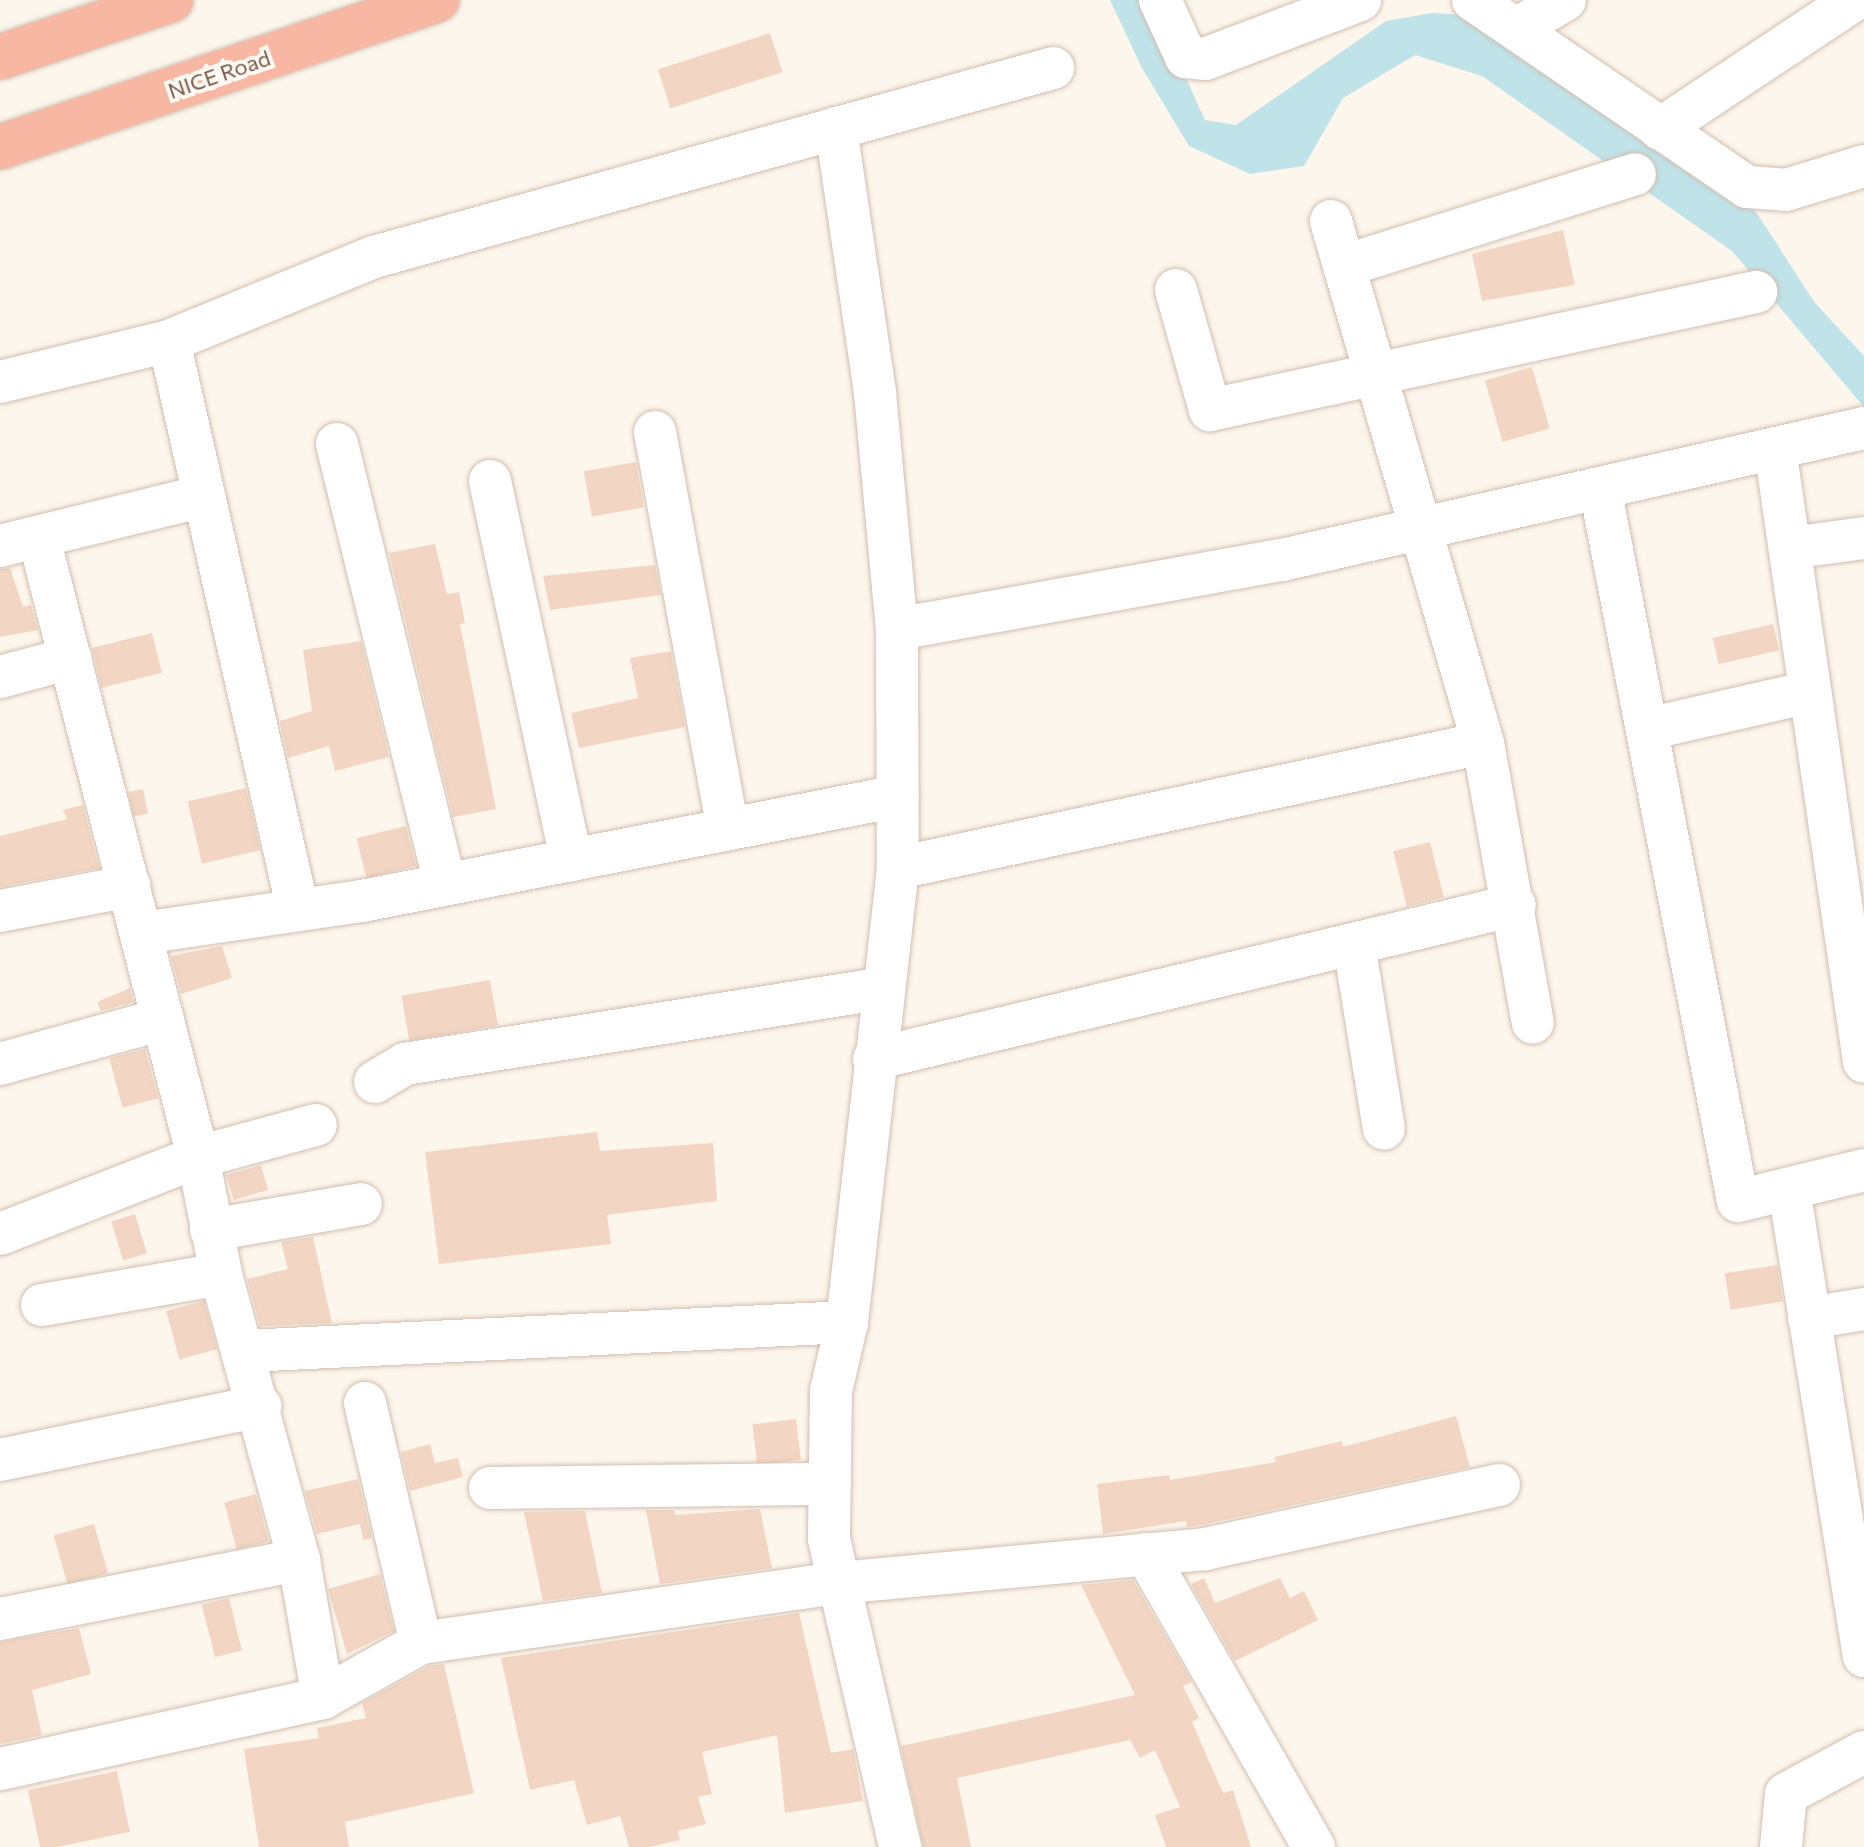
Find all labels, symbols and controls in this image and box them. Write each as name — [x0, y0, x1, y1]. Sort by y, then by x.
street label: NICE Road — [164, 44, 274, 104]

